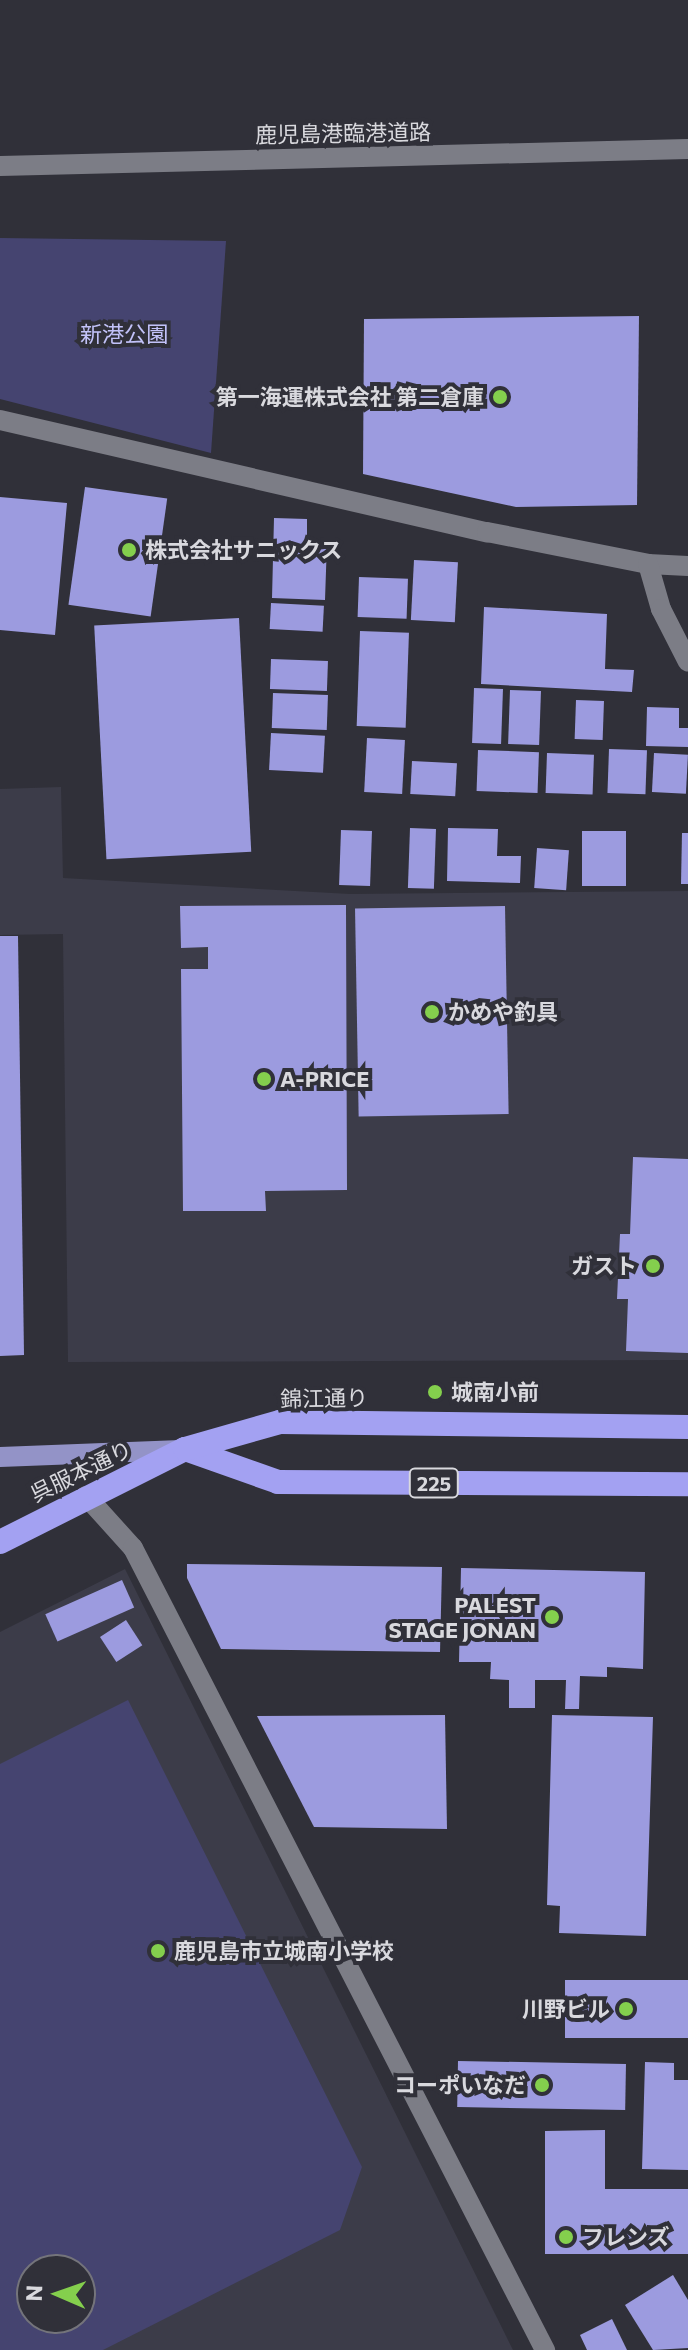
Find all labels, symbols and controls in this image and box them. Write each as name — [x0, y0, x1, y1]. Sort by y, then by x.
street label: 鹿児島港臨港道路 — [255, 118, 431, 148]
park label: 新港公園 — [80, 321, 168, 347]
place label: 第一海運株式会社 第二倉庫 — [216, 384, 484, 410]
marker: 第一海運株式会社 第二倉庫 — [491, 388, 509, 406]
place label: 株式会社サニックス — [145, 537, 343, 563]
marker: 株式会社サニックス — [120, 541, 138, 559]
place label: かめや釣具 — [448, 999, 558, 1025]
marker: かめや釣具 — [423, 1003, 441, 1021]
place label: A-PRICE — [280, 1066, 369, 1092]
marker: A-PRICE — [255, 1070, 273, 1088]
place label: ガスト — [571, 1253, 637, 1279]
marker: ガスト — [644, 1257, 662, 1275]
place label: 城南小前 — [451, 1379, 539, 1405]
marker: 城南小前 — [426, 1383, 444, 1401]
street label: 錦江通り — [280, 1384, 368, 1412]
street label: 呉服本通り — [26, 1435, 136, 1507]
road number: 225 — [408, 1467, 460, 1499]
place label: PALEST STAGE JONAN — [389, 1591, 536, 1642]
marker: PALEST STAGE JONAN — [543, 1608, 561, 1626]
place label: 鹿児島市立城南小学校 — [174, 1938, 394, 1964]
marker: 鹿児島市立城南小学校 — [149, 1942, 167, 1960]
place label: 川野ビル — [522, 1996, 610, 2022]
marker: 川野ビル — [617, 2000, 635, 2018]
place label: コーポいなだ — [394, 2072, 526, 2098]
marker: コーポいなだ — [533, 2076, 551, 2094]
place label: フレンズ — [582, 2224, 670, 2250]
marker: フレンズ — [557, 2228, 575, 2246]
north arrow — [16, 2254, 96, 2334]
text: N — [20, 2284, 47, 2302]

